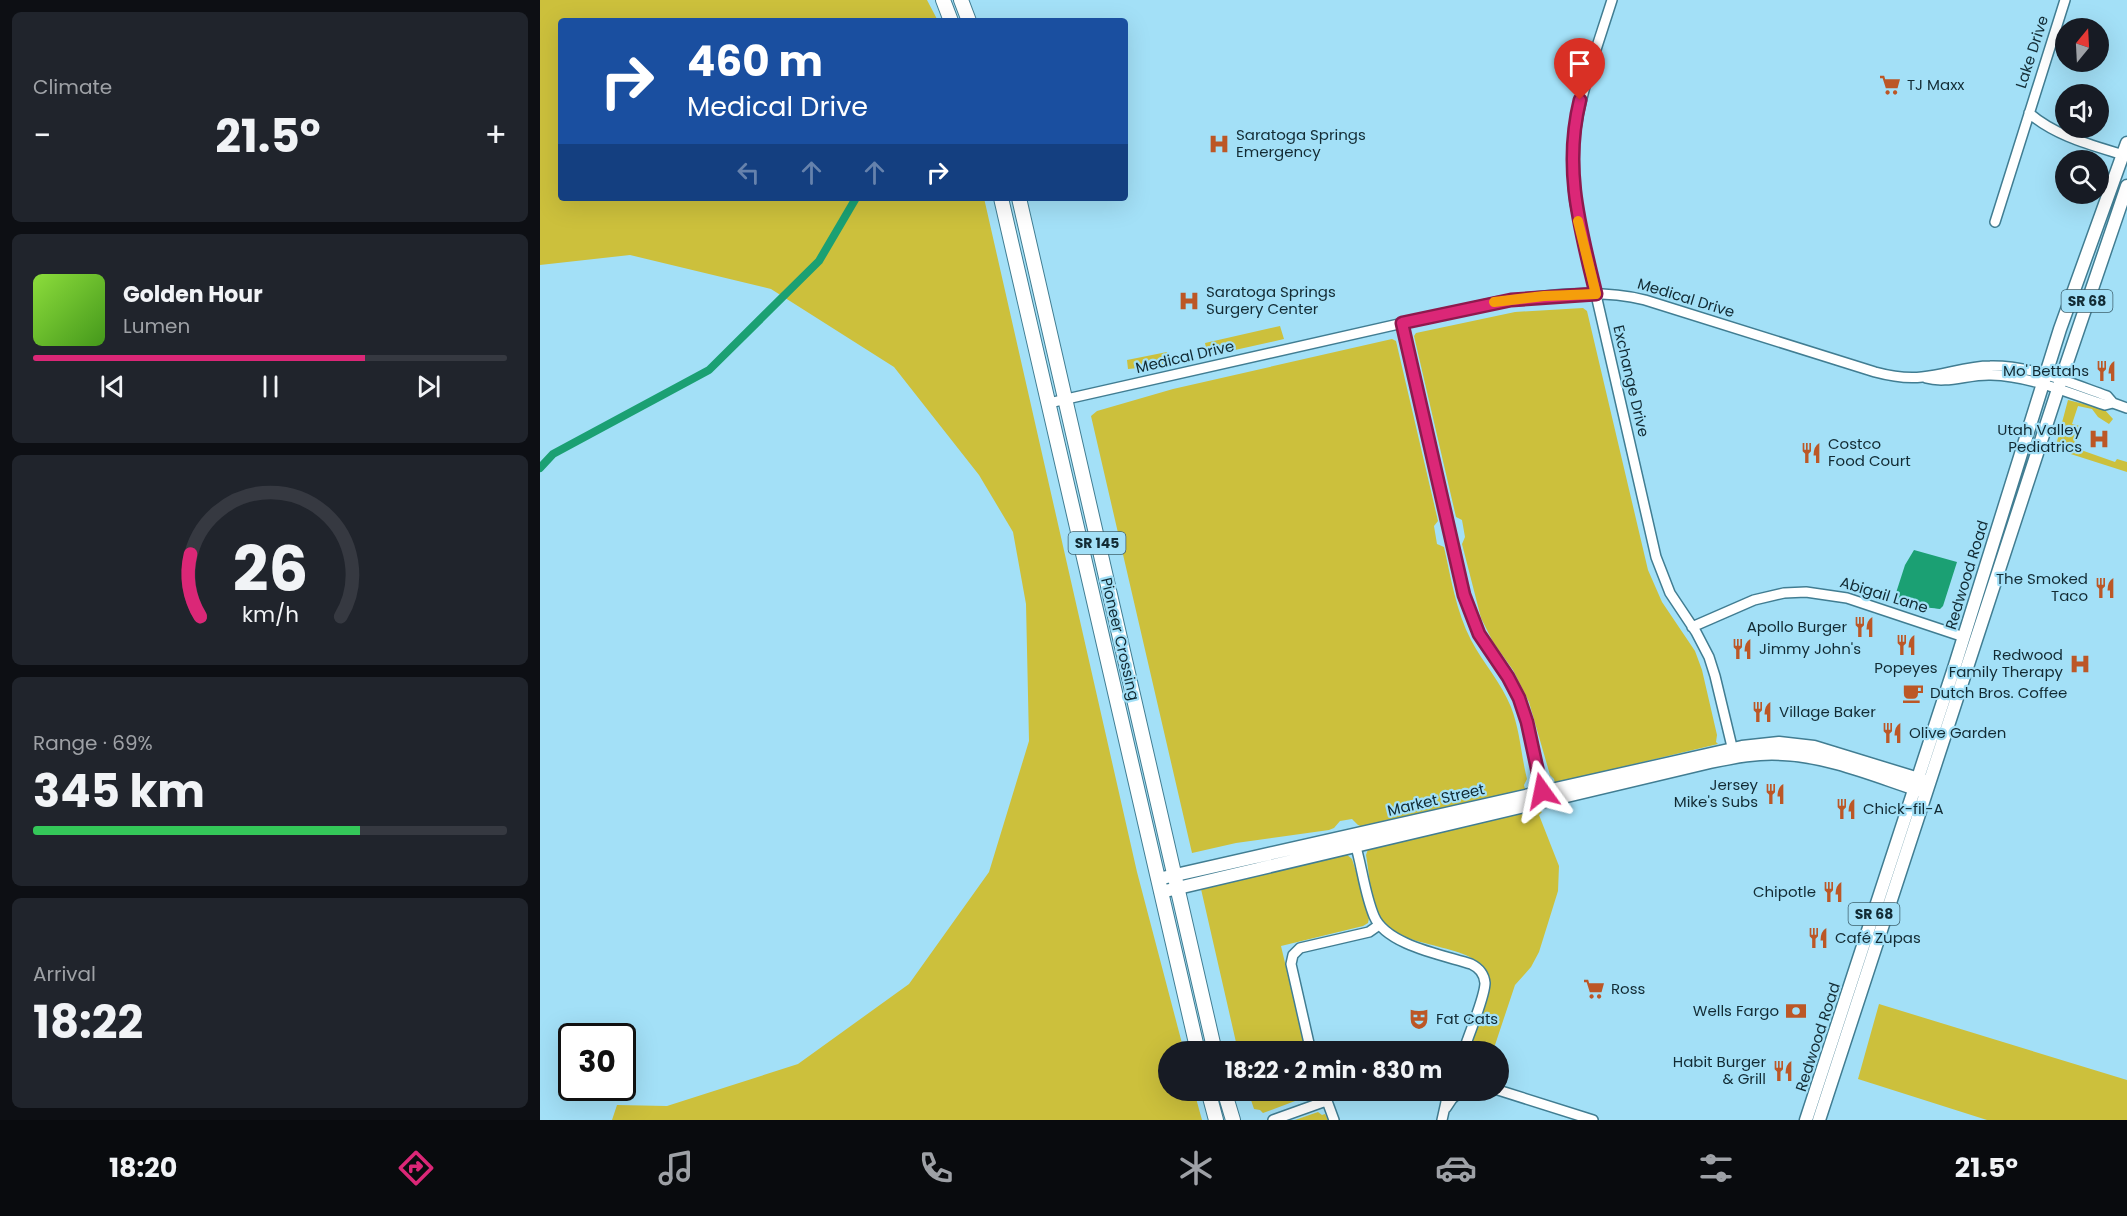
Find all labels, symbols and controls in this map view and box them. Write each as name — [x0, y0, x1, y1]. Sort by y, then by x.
street label: Lake Drive — [2010, 13, 2053, 91]
north arrow — [2055, 18, 2109, 72]
map controls — [2055, 18, 2109, 204]
text: 460 m — [687, 32, 823, 91]
pin — [1554, 38, 1605, 100]
icon: right — [588, 42, 666, 120]
icon: arrive — [1563, 47, 1596, 80]
text: Climate — [33, 73, 112, 101]
supermarket icon: TJ Maxx — [1878, 73, 1902, 97]
place label: TJ Maxx — [1907, 74, 1965, 95]
button: sound — [2055, 84, 2109, 138]
text: Medical Drive — [687, 88, 868, 125]
text: 21.5° — [215, 105, 321, 168]
text: − — [33, 112, 51, 159]
text: + — [484, 112, 507, 159]
place label: Saratoga Springs Emergency — [1236, 124, 1366, 162]
hospital icon: Saratoga Springs Emergency — [1207, 132, 1231, 156]
button: search — [2055, 150, 2109, 204]
icon: left — [732, 156, 765, 189]
icon: ahead — [795, 156, 828, 189]
icon: ahead — [858, 156, 891, 189]
icon: right — [921, 156, 954, 189]
street label: Medical Drive — [1635, 273, 1737, 322]
text: Golden Hour — [123, 279, 263, 310]
place label: Saratoga Springs Surgery Center — [1206, 281, 1336, 319]
hospital icon: Saratoga Springs Surgery Center — [1177, 289, 1201, 313]
road number: SR 68 — [2062, 290, 2112, 312]
text: Lumen — [123, 312, 190, 340]
street label: Exchange Drive — [1608, 323, 1655, 439]
street label: Medical Drive — [1134, 335, 1236, 378]
restaurant icon: Mo' Bettahs — [2094, 359, 2118, 383]
place label: Mo' Bettahs — [2003, 360, 2089, 381]
icon: previous — [96, 370, 129, 403]
icon: pause — [254, 370, 287, 403]
icon: next — [412, 370, 445, 403]
place label: Utah Valley Pediatrics — [1997, 419, 2083, 457]
hospital icon: Utah Valley Pediatrics — [2087, 427, 2111, 451]
place label: Costco Food Court — [1828, 433, 1911, 471]
restaurant icon: Costco Food Court — [1799, 441, 1823, 465]
street label: Redwood Road — [1940, 518, 1993, 632]
text: 26 — [232, 525, 308, 613]
road number: SR 145 — [1068, 532, 1126, 554]
place label: The Smoked Taco — [1996, 568, 2088, 606]
street label: Abigail Lane — [1837, 571, 1931, 618]
street label: Pioneer Crossing — [1096, 575, 1145, 702]
restaurant icon: The Smoked Taco — [2093, 576, 2117, 600]
text: km/h — [241, 599, 299, 630]
restaurant icon: Apollo Burger — [1852, 615, 1876, 639]
place label: Apollo Burger — [1747, 616, 1847, 637]
restaurant icon: Popeyes — [1894, 633, 1918, 657]
restaurant icon: Jimmy John's — [1730, 637, 1754, 661]
place label: Jimmy John's — [1759, 638, 1861, 659]
place label: Redwood Family Therapy — [1949, 644, 2064, 682]
hospital icon: Redwood Family Therapy — [2068, 652, 2092, 676]
place label: Popeyes — [1874, 657, 1938, 678]
cafe icon: Dutch Bros. Coffee — [1901, 681, 1925, 705]
place label: Dutch Bros. Coffee — [1930, 682, 2067, 703]
restaurant icon: Village Baker — [1750, 700, 1774, 724]
place label: Village Baker — [1779, 701, 1876, 722]
restaurant icon: Olive Garden — [1880, 721, 1904, 745]
place label: Olive Garden — [1909, 722, 2006, 743]
text: Range · 69% — [33, 729, 153, 757]
position arrow — [1510, 759, 1574, 823]
text: 345 km — [33, 760, 205, 823]
place label: Jersey Mike's Subs — [1674, 774, 1759, 812]
street label: Market Street — [1385, 778, 1487, 821]
restaurant icon: Jersey Mike's Subs — [1763, 782, 1787, 806]
restaurant icon: Chick-fil-A — [1834, 797, 1858, 821]
place label: Chick-fil-A — [1863, 798, 1944, 819]
restaurant icon: Chipotle — [1821, 880, 1845, 904]
place label: Chipotle — [1753, 881, 1816, 902]
road number: SR 68 — [1848, 903, 1900, 925]
restaurant icon: Café Zupas — [1806, 926, 1830, 950]
place label: Café Zupas — [1835, 927, 1921, 948]
text: Arrival — [33, 960, 96, 988]
supermarket icon: Ross — [1582, 977, 1606, 1001]
place label: Ross — [1611, 978, 1646, 999]
street label: Redwood Road — [1790, 980, 1845, 1094]
text: 18:22 — [33, 991, 143, 1054]
bank icon: Wells Fargo — [1784, 999, 1808, 1023]
place label: Wells Fargo — [1693, 1000, 1779, 1021]
theatre icon: Fat Cats — [1407, 1007, 1431, 1031]
place label: Fat Cats — [1436, 1008, 1498, 1029]
speed limit sign: 30 — [558, 1023, 636, 1101]
place label: Habit Burger & Grill — [1673, 1051, 1766, 1089]
text: 18:22 · 2 min · 830 m — [1225, 1055, 1442, 1086]
restaurant icon: Habit Burger & Grill — [1771, 1059, 1795, 1083]
icon: directions — [395, 1147, 437, 1189]
icon: music — [655, 1147, 697, 1189]
icon: phone — [915, 1147, 957, 1189]
icon: climate — [1175, 1147, 1217, 1189]
icon: car — [1435, 1147, 1477, 1189]
icon: filters — [1695, 1147, 1737, 1189]
text: 18:20 — [109, 1149, 177, 1186]
text: 21.5° — [1955, 1149, 2018, 1186]

